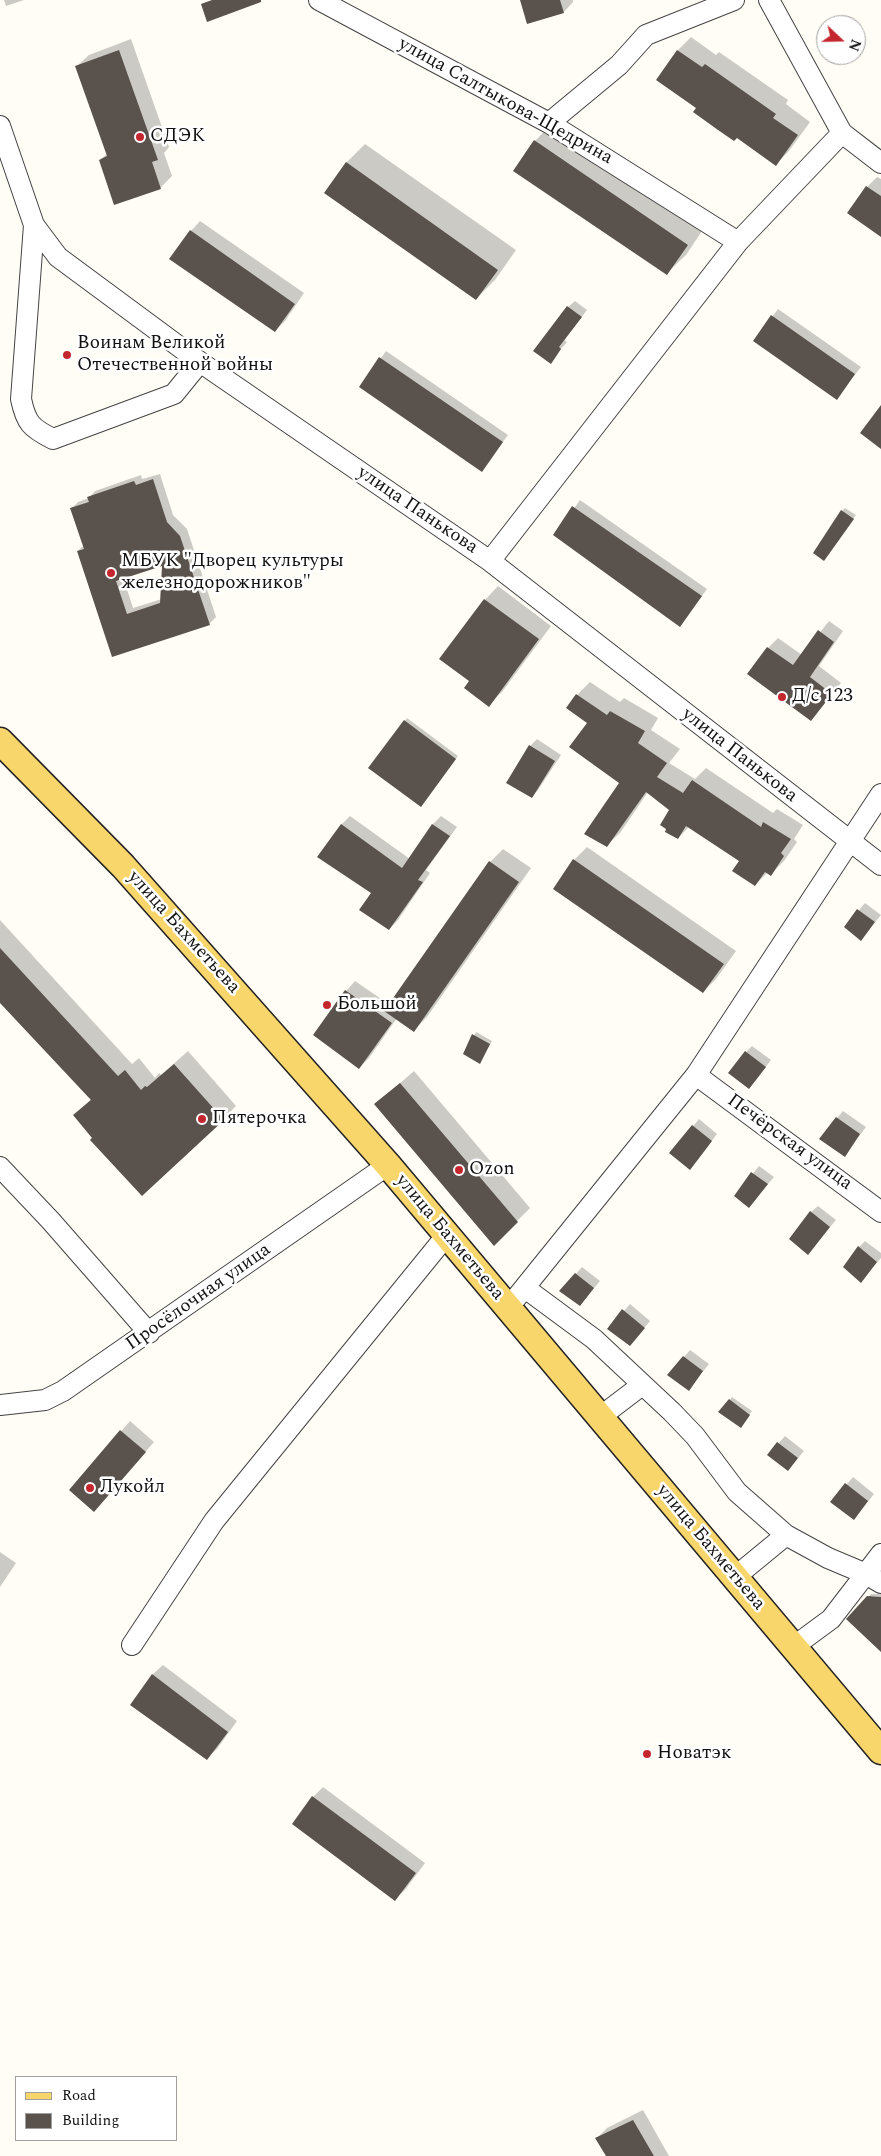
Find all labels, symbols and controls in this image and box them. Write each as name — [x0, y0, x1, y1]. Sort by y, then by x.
north arrow — [816, 15, 866, 65]
street label: улица Салтыкова-Щедрина — [394, 33, 616, 171]
text: N — [843, 36, 866, 54]
place label: СДЭК — [150, 126, 205, 148]
marker: СДЭК — [134, 131, 146, 143]
place label: Воинам Великой Отечественной войны — [77, 333, 273, 377]
marker: Воинам Великой Отечественной войны — [61, 349, 73, 361]
street label: улица Панькова — [352, 462, 482, 560]
place label: МБУК "Дворец культуры железнодорожников" — [121, 551, 344, 595]
marker: МБУК "Дворец культуры железнодорожников" — [105, 567, 117, 579]
place label: Д/с 123 — [792, 686, 853, 708]
marker: Д/с 123 — [776, 691, 788, 703]
street label: улица Панькова — [677, 704, 801, 808]
street label: улица Бахметьева — [122, 867, 244, 999]
place label: Большой — [337, 994, 417, 1016]
marker: Большой — [321, 999, 333, 1011]
street label: Печёрская улица — [722, 1090, 856, 1196]
place label: Пятерочка — [212, 1108, 307, 1130]
marker: Пятерочка — [196, 1113, 208, 1125]
place label: Ozon — [469, 1159, 515, 1181]
marker: Ozon — [453, 1164, 465, 1176]
street label: улица Бахметьева — [390, 1170, 508, 1306]
street label: Просёлочная улица — [122, 1239, 276, 1357]
place label: Лукойл — [100, 1477, 165, 1499]
street label: улица Бахметьева — [651, 1480, 769, 1616]
marker: Лукойл — [84, 1482, 96, 1494]
place label: Новатэк — [657, 1743, 732, 1765]
marker: Новатэк — [641, 1748, 653, 1760]
legend — [15, 2076, 178, 2141]
text: Road — [62, 2084, 96, 2107]
text: Building — [62, 2109, 119, 2132]

